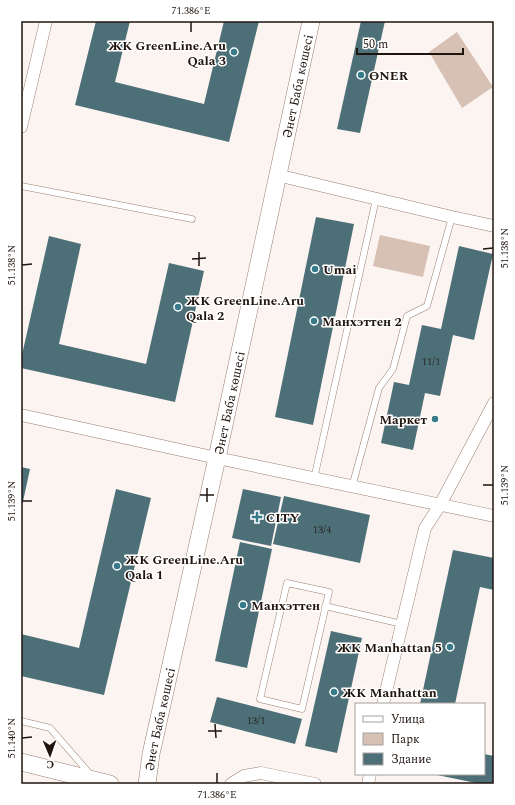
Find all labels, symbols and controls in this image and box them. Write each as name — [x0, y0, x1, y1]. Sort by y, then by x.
text: 71.386°E — [171, 3, 211, 19]
scale bar — [357, 30, 463, 56]
street label: Әнет Баба көшесі — [277, 33, 319, 140]
text: 50 m — [363, 35, 388, 54]
place label: ЖК GreenLine.Aru Qala 3 — [108, 36, 226, 71]
marker: ЖК GreenLine.Aru Qala 3 — [229, 47, 239, 57]
place label: ӨNER — [369, 66, 409, 86]
marker: ӨNER — [356, 70, 366, 80]
text: 51.138°N — [497, 228, 513, 268]
text: 51.138°N — [4, 245, 20, 285]
place label: Umai — [323, 260, 357, 280]
marker: Umai — [310, 264, 320, 274]
place label: ЖК GreenLine.Aru Qala 2 — [186, 291, 304, 326]
marker: ЖК GreenLine.Aru Qala 2 — [173, 302, 183, 312]
place label: Манхэттен 2 — [322, 312, 402, 332]
marker: Манхэттен 2 — [309, 316, 319, 326]
street label: Әнет Баба көшесі — [209, 349, 251, 457]
house number: 11/1 — [421, 353, 441, 370]
place label: Маркет — [379, 410, 427, 430]
marker: Маркет — [430, 414, 440, 424]
text: 51.139°N — [497, 465, 513, 505]
text: 51.139°N — [4, 481, 20, 521]
place label: CITY — [266, 508, 300, 528]
marker: CITY — [251, 511, 263, 523]
house number: 13/4 — [312, 521, 332, 538]
place label: ЖК GreenLine.Aru Qala 1 — [125, 550, 243, 585]
marker: ЖК GreenLine.Aru Qala 1 — [112, 561, 122, 571]
place label: Манхэттен — [251, 596, 320, 616]
marker: Манхэттен — [238, 600, 248, 610]
place label: ЖК Manhattan 5 — [337, 638, 442, 658]
marker: ЖК Manhattan 5 — [445, 642, 455, 652]
street label: Әнет Баба көшесі — [140, 666, 181, 772]
place label: ЖК Manhattan — [342, 683, 437, 703]
marker: ЖК Manhattan — [329, 687, 339, 697]
legend — [355, 703, 485, 775]
text: Улица — [391, 710, 425, 729]
house number: 13/1 — [246, 712, 266, 729]
text: 51.140°N — [4, 718, 20, 758]
text: Парк — [391, 730, 420, 749]
north arrow — [30, 735, 70, 775]
text: Здание — [391, 750, 431, 769]
text: С — [46, 756, 55, 773]
text: 71.386°E — [197, 787, 237, 803]

